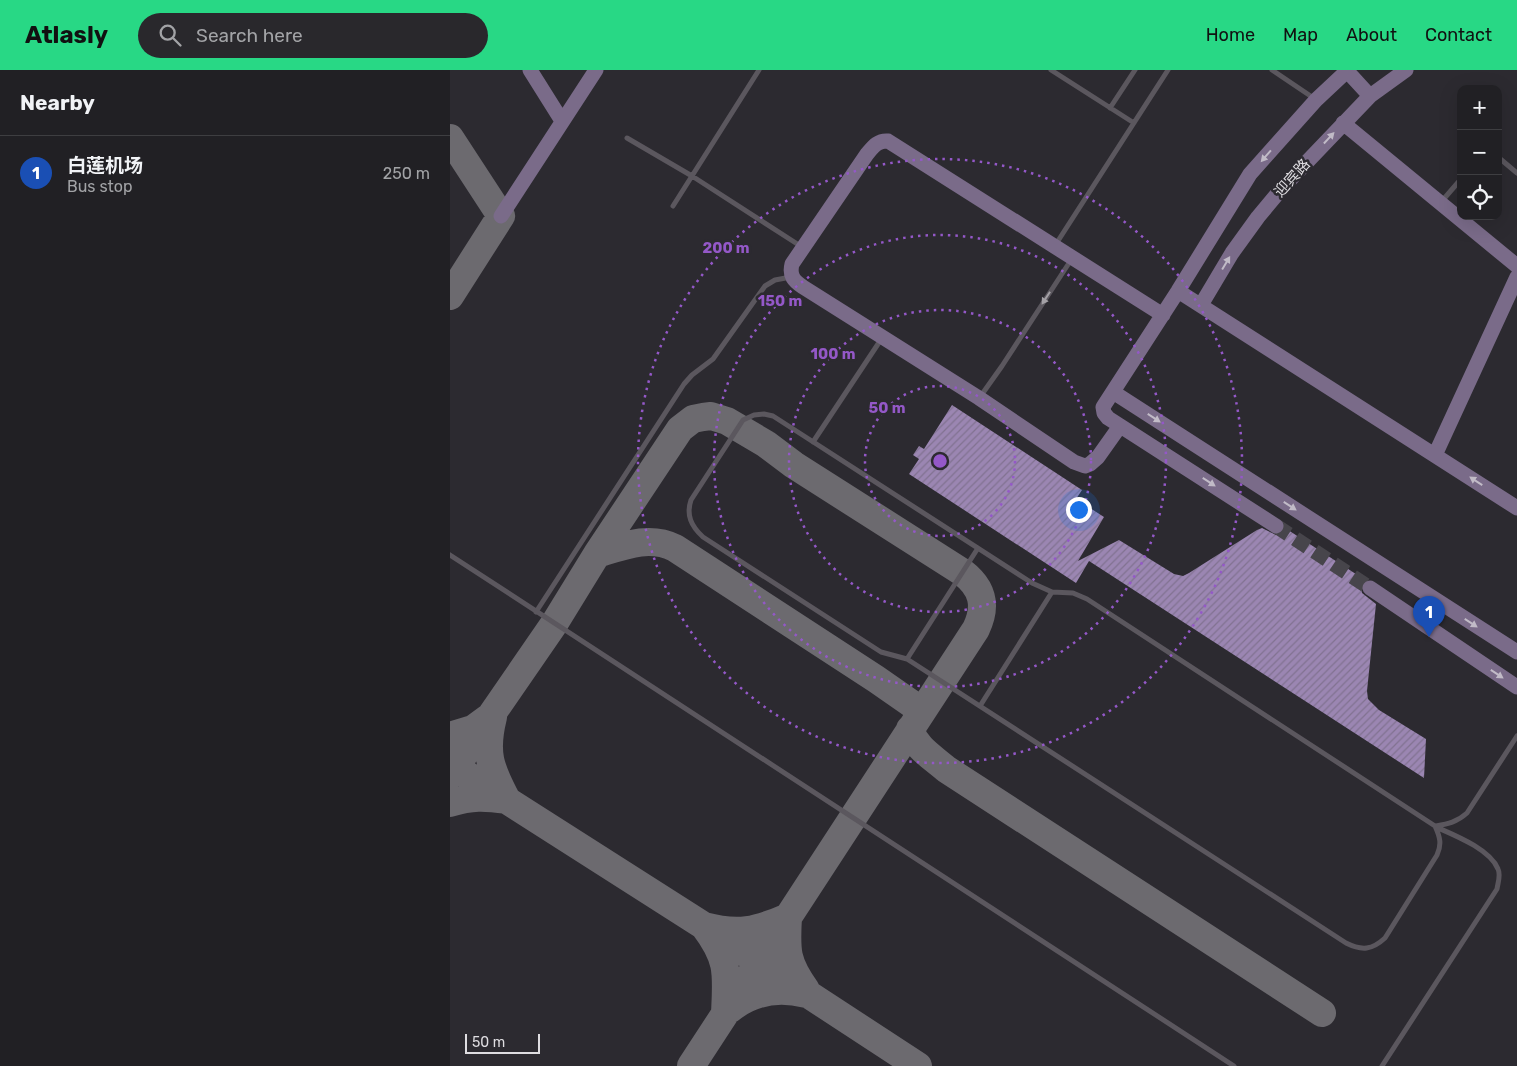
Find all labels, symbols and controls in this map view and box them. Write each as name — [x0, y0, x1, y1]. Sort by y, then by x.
search box — [138, 13, 488, 58]
text: Atlasly — [25, 21, 108, 49]
icon: search — [156, 21, 184, 49]
text: Search here — [196, 24, 303, 47]
text: Home — [1206, 24, 1255, 46]
text: Map — [1283, 24, 1318, 46]
text: About — [1346, 24, 1397, 46]
text: Contact — [1425, 24, 1492, 46]
map controls — [1457, 85, 1502, 220]
button: + — [1457, 85, 1502, 130]
text: Nearby — [20, 90, 95, 115]
button: − — [1457, 130, 1502, 175]
one-way arrow — [1323, 132, 1335, 144]
one-way arrow — [1260, 149, 1272, 161]
text: 白莲机场 — [67, 154, 143, 177]
street label: 迎宾路 — [1270, 155, 1314, 201]
text: 1 — [32, 164, 40, 183]
text: 250 m — [383, 164, 430, 183]
button: locate — [1457, 175, 1502, 220]
text: Bus stop — [67, 177, 133, 196]
text: 200 m — [702, 239, 750, 257]
one-way arrow — [1221, 257, 1230, 270]
text: 150 m — [758, 292, 802, 310]
one-way arrow — [1041, 292, 1051, 305]
text: 100 m — [811, 345, 855, 363]
text: 50 m — [869, 399, 905, 417]
one-way arrow — [1147, 414, 1160, 423]
centre of rings — [931, 452, 949, 470]
one-way arrow — [1469, 477, 1483, 486]
one-way arrow — [1202, 478, 1216, 487]
your location — [1066, 497, 1092, 523]
one-way arrow — [1284, 502, 1297, 511]
pin: 1 — [1413, 596, 1445, 637]
one-way arrow — [1465, 618, 1478, 627]
one-way arrow — [1491, 669, 1504, 679]
scale bar — [465, 1031, 540, 1054]
text: 50 m — [472, 1034, 505, 1051]

